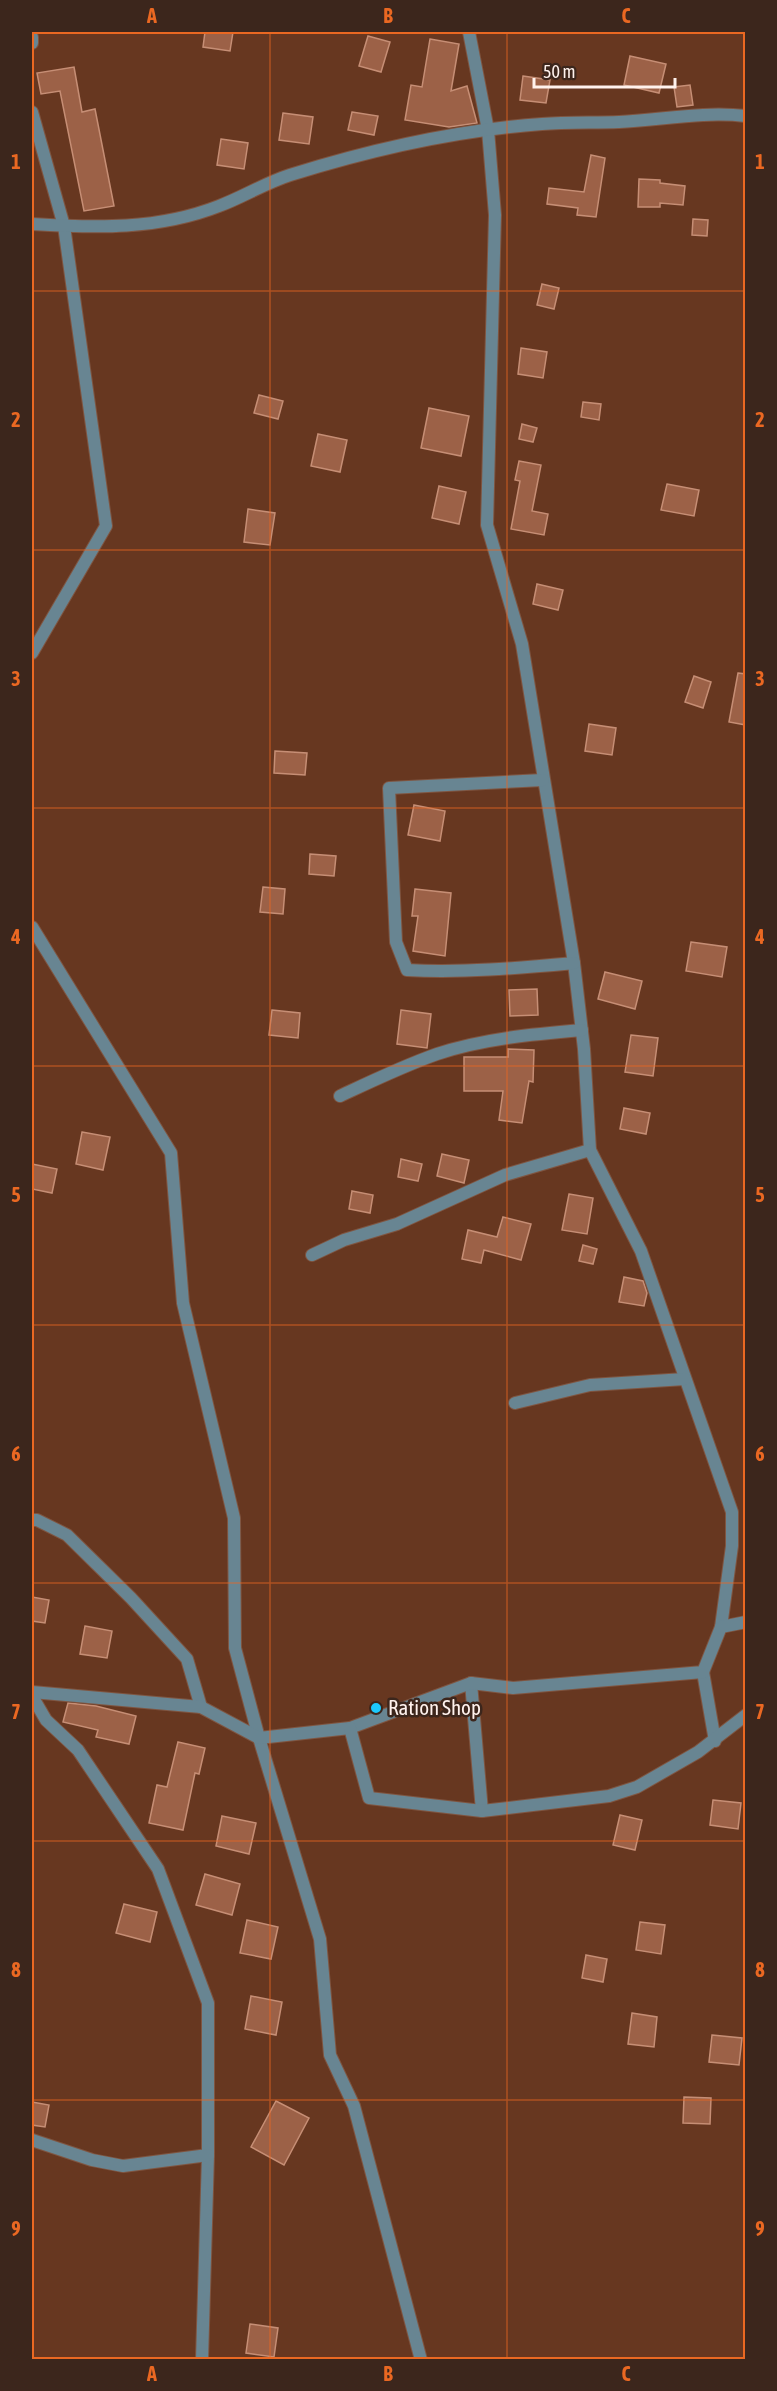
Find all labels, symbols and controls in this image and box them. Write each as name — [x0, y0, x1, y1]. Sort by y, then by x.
text: A — [146, 4, 157, 27]
text: B — [383, 4, 393, 27]
text: C — [622, 4, 631, 27]
scale bar — [534, 51, 675, 89]
text: 50 m — [543, 61, 575, 82]
text: 1 — [11, 150, 21, 173]
text: 1 — [755, 150, 765, 173]
text: 2 — [11, 408, 21, 431]
text: 2 — [755, 408, 765, 431]
text: 3 — [11, 667, 21, 690]
text: 3 — [755, 667, 765, 690]
text: 4 — [10, 925, 21, 948]
text: 4 — [754, 925, 765, 948]
text: 5 — [11, 1183, 21, 1206]
text: 5 — [755, 1183, 765, 1206]
text: 6 — [11, 1442, 21, 1465]
text: 6 — [755, 1442, 765, 1465]
place label: Ration Shop — [388, 1695, 481, 1719]
text: 7 — [11, 1700, 21, 1723]
text: 7 — [755, 1700, 765, 1723]
marker: Ration Shop — [369, 1701, 383, 1715]
text: 8 — [11, 1958, 21, 1981]
text: 8 — [755, 1958, 765, 1981]
text: 9 — [11, 2217, 21, 2240]
text: 9 — [755, 2217, 765, 2240]
text: A — [146, 2362, 157, 2385]
text: B — [383, 2362, 393, 2385]
text: C — [622, 2362, 631, 2385]

